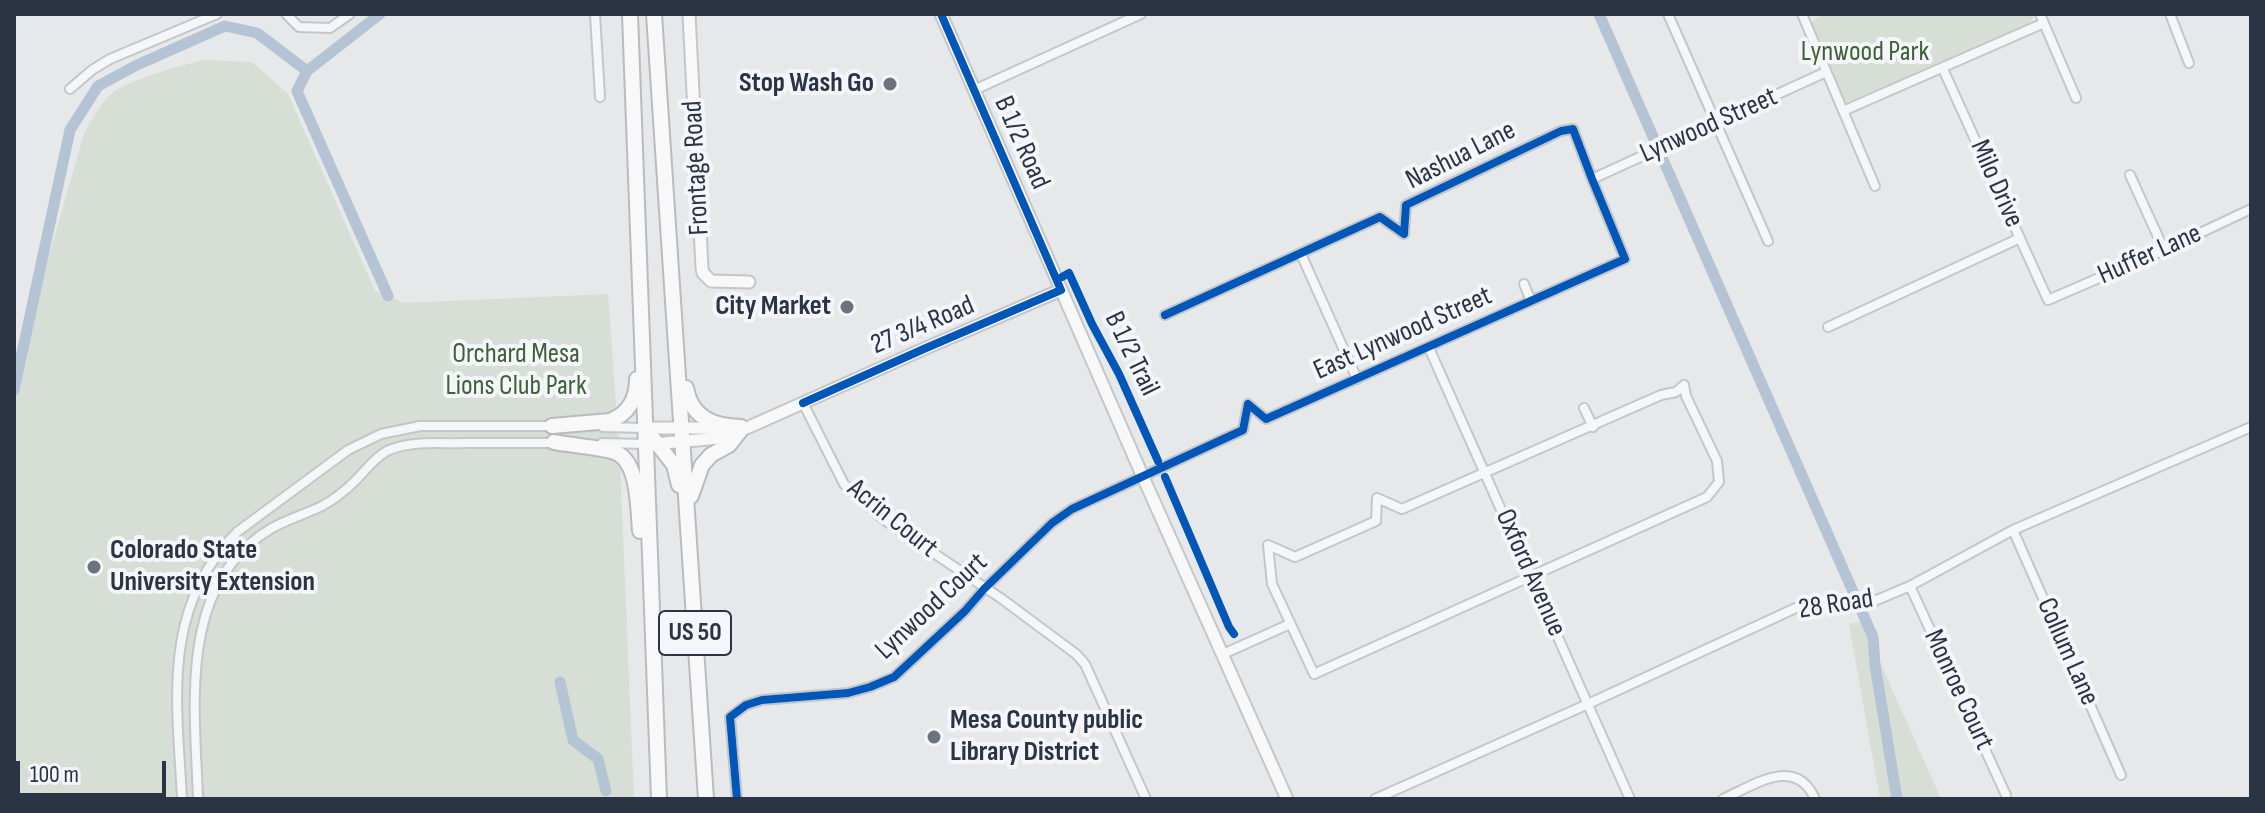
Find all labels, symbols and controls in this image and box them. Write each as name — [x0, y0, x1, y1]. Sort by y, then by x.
park label: Lynwood Park — [1801, 36, 1929, 70]
place label: Stop Wash Go — [739, 67, 874, 101]
marker: Stop Wash Go — [881, 75, 899, 93]
street label: Lynwood Street — [1635, 81, 1783, 171]
street label: B 1/2 Road — [986, 91, 1056, 195]
street label: Frontage Road — [677, 100, 717, 236]
street label: Nashua Lane — [1401, 114, 1521, 198]
street label: Milo Drive — [1962, 135, 2030, 233]
street label: Huffer Lane — [2093, 217, 2207, 293]
street label: East Lynwood Street — [1309, 280, 1497, 388]
street label: 27 3/4 Road — [866, 289, 980, 363]
place label: City Market — [715, 290, 831, 324]
marker: City Market — [838, 298, 856, 316]
street label: B 1/2 Trail — [1096, 306, 1166, 402]
park label: Orchard Mesa Lions Club Park — [445, 338, 587, 404]
street label: Acrin Court — [840, 472, 944, 566]
street label: Oxford Avenue — [1487, 504, 1573, 642]
place label: Colorado State University Extension — [110, 534, 315, 600]
street label: Lynwood Court — [869, 547, 995, 667]
marker: Colorado State University Extension — [85, 558, 103, 576]
street label: 28 Road — [1796, 583, 1876, 627]
street label: Collum Lane — [2028, 593, 2106, 711]
road number: US 50 — [659, 611, 731, 655]
street label: Monroe Court — [1916, 625, 2000, 755]
place label: Mesa County public Library District — [950, 704, 1143, 770]
marker: Mesa County public Library District — [925, 728, 943, 746]
scale bar — [20, 745, 170, 795]
text: 100 m — [30, 760, 79, 789]

